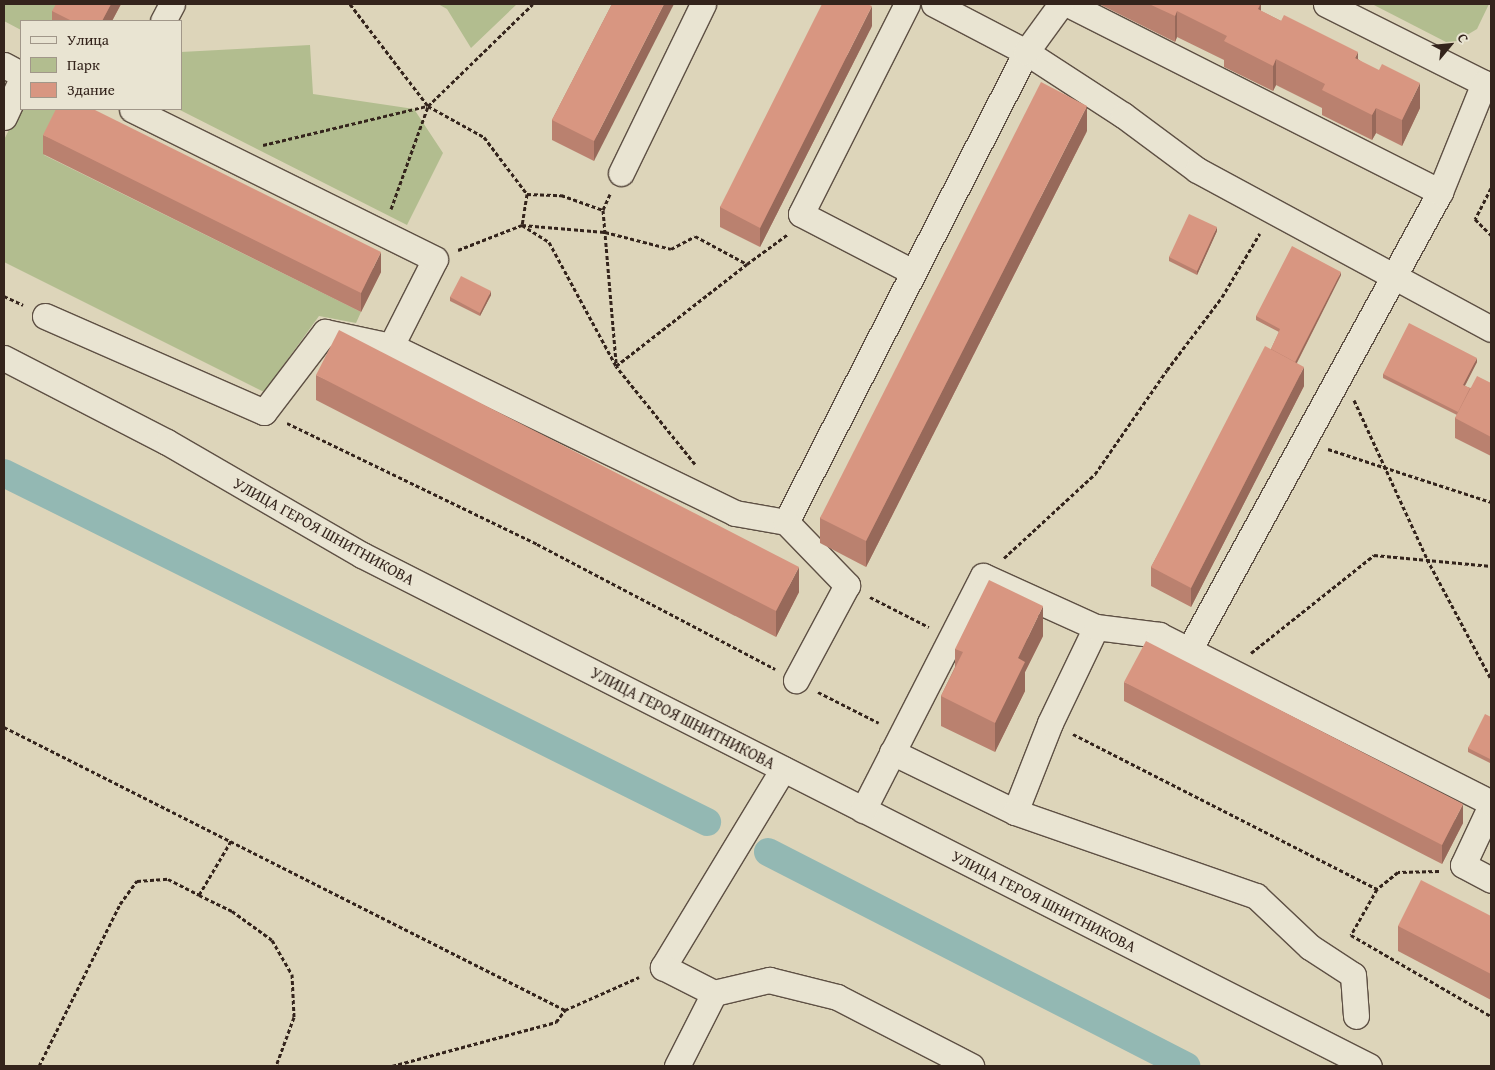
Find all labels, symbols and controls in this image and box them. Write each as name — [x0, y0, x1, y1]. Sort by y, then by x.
legend — [20, 20, 182, 110]
north arrow — [1425, 20, 1475, 70]
text: Улица — [67, 29, 109, 50]
text: С — [1453, 30, 1474, 46]
text: Парк — [67, 54, 100, 75]
text: Здание — [67, 79, 115, 100]
street label: УЛИЦА ГЕРОЯ ШНИТНИКОВА — [230, 473, 418, 589]
street label: УЛИЦА ГЕРОЯ ШНИТНИКОВА — [587, 663, 779, 773]
street label: УЛИЦА ГЕРОЯ ШНИТНИКОВА — [948, 846, 1140, 956]

